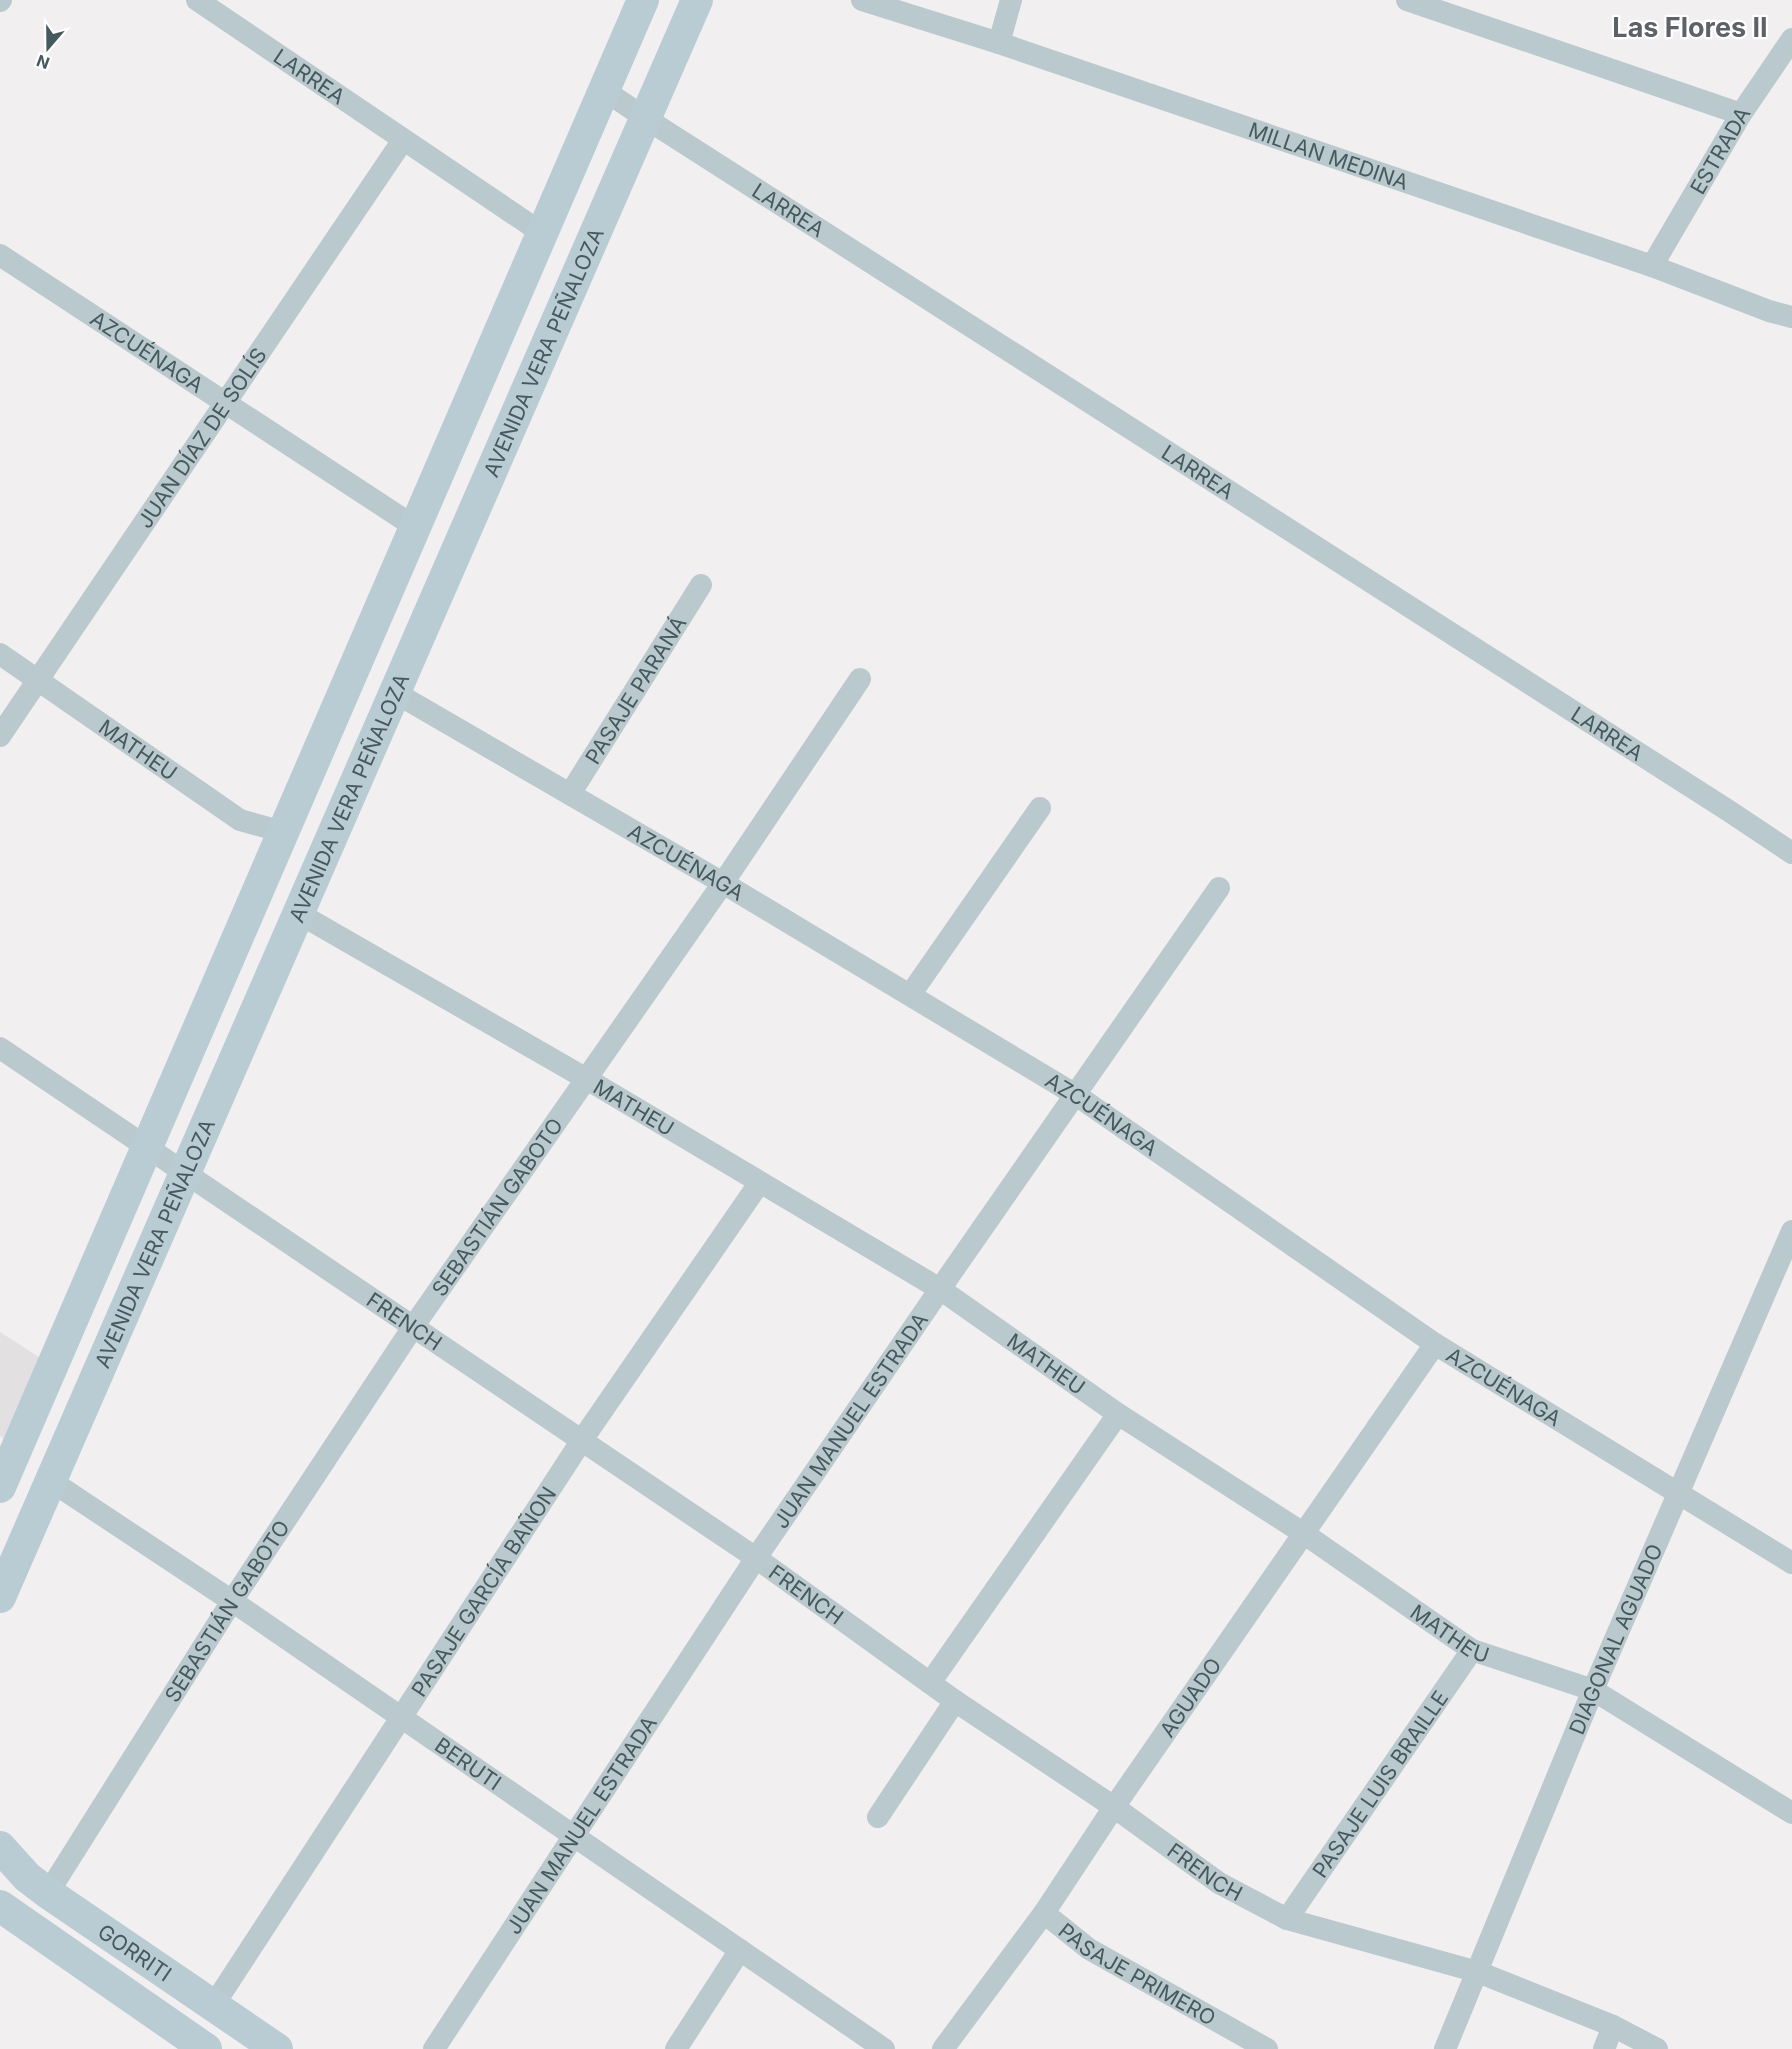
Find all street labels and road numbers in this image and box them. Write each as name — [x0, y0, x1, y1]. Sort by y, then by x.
street label: LARREA — [269, 43, 350, 109]
street label: ESTRADA — [1685, 102, 1755, 198]
street label: MILLAN MEDINA — [1245, 117, 1412, 194]
street label: LARREA — [748, 178, 829, 242]
street label: AVENIDA VERA PEÑALOZA — [478, 224, 608, 481]
street label: AZCUÉNAGA — [86, 305, 208, 398]
street label: JUAN DÍAZ DE SOLÍS — [132, 343, 271, 533]
street label: LARREA — [1157, 439, 1239, 504]
street label: PASAJE PARANÁ — [580, 611, 691, 768]
street label: AVENIDA VERA PEÑALOZA — [284, 670, 414, 926]
street label: LARREA — [1567, 701, 1648, 766]
street label: MATHEU — [94, 714, 182, 785]
street label: AZCUÉNAGA — [624, 818, 749, 905]
street label: AZCUÉNAGA — [1041, 1067, 1163, 1160]
street label: MATHEU — [589, 1074, 679, 1141]
street label: SEBASTIÁN GABOTO — [426, 1113, 568, 1301]
street label: AVENIDA VERA PEÑALOZA — [89, 1115, 220, 1371]
street label: FRENCH — [362, 1287, 447, 1355]
street label: JUAN MANUEL ESTRADA — [768, 1308, 933, 1533]
street label: MATHEU — [1003, 1328, 1090, 1400]
street label: AZCUÉNAGA — [1442, 1342, 1566, 1431]
street label: PASAJE GARCÍA BAÑON — [406, 1482, 561, 1701]
street label: SEBASTIÁN GABOTO — [159, 1515, 294, 1706]
street label: DIAGONAL AGUADO — [1564, 1540, 1667, 1738]
street label: FRENCH — [764, 1559, 848, 1629]
street label: MATHEU — [1406, 1599, 1493, 1667]
street label: AGUADO — [1154, 1653, 1226, 1741]
street label: PASAJE LUIS BRAILLE — [1307, 1686, 1453, 1882]
street label: JUAN MANUEL ESTRADA — [500, 1711, 661, 1939]
street label: BERUTI — [431, 1732, 506, 1795]
street label: FRENCH — [1163, 1837, 1247, 1906]
street label: PASAJE PRIMERO — [1054, 1917, 1220, 2030]
street label: GORRITI — [93, 1918, 177, 1986]

